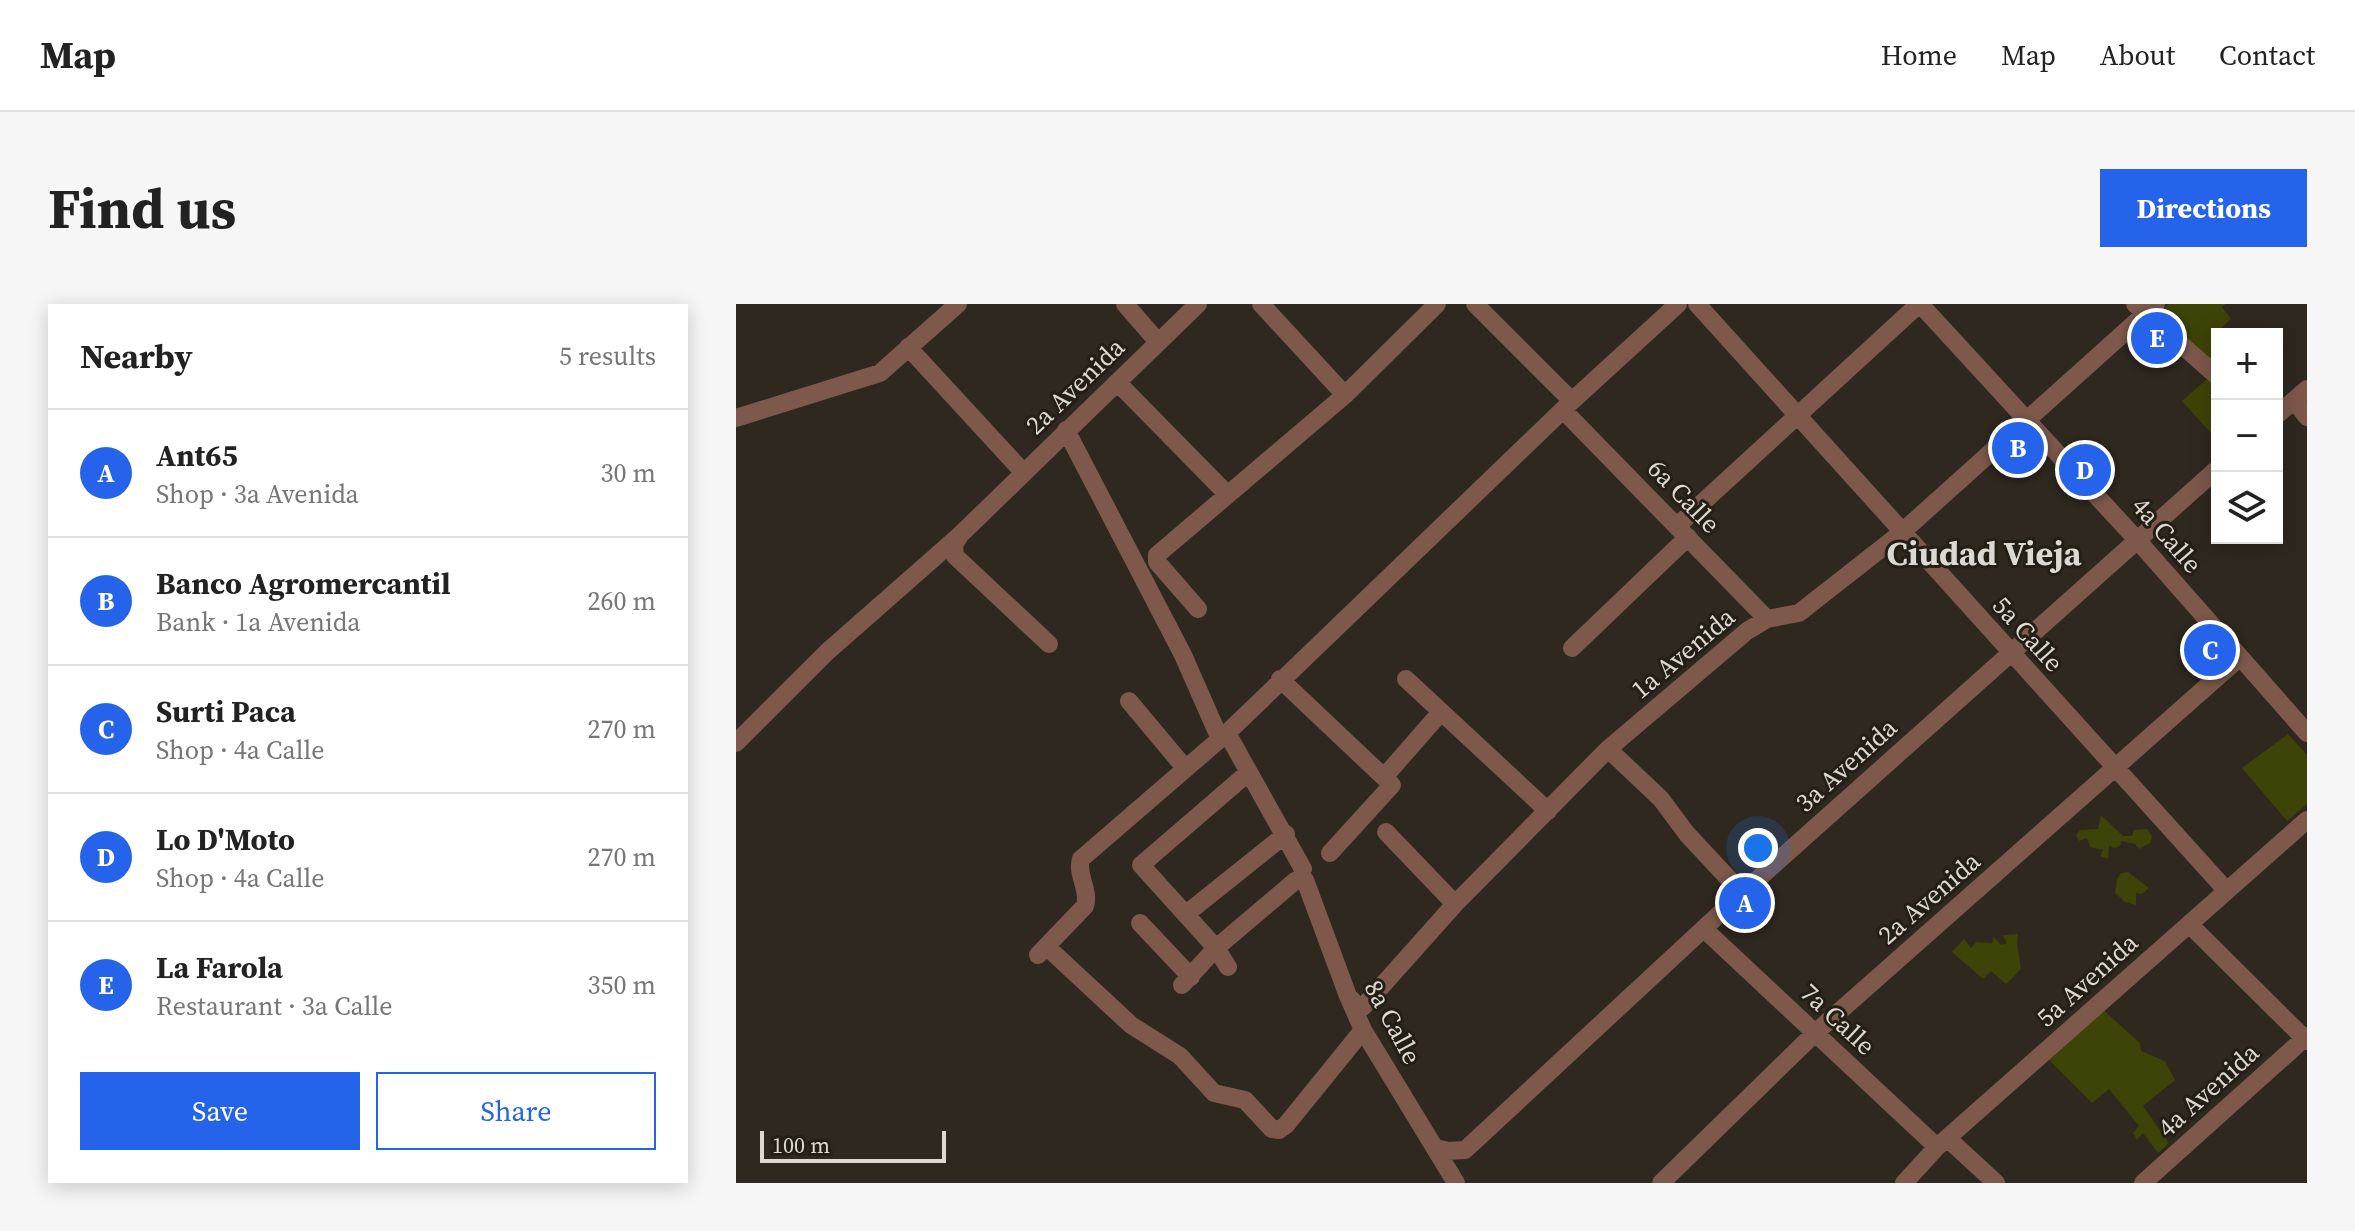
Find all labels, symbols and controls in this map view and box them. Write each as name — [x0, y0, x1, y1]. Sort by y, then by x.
text: Map — [40, 29, 116, 81]
text: Home — [1881, 36, 1957, 74]
text: Map — [2001, 36, 2056, 74]
text: About — [2100, 36, 2175, 74]
text: Contact — [2219, 36, 2315, 74]
button: Directions — [2100, 169, 2307, 247]
text: Find us — [48, 170, 236, 247]
pin: E — [2131, 308, 2183, 368]
map controls — [2211, 328, 2283, 544]
button: + — [2211, 328, 2283, 400]
street label: 2a Avenida — [1018, 329, 1133, 442]
text: Nearby — [80, 333, 193, 379]
text: 5 results — [559, 338, 656, 374]
button: − — [2211, 400, 2283, 472]
pin: B — [1992, 418, 2044, 478]
text: Ant65 — [156, 435, 238, 476]
pin: D — [2059, 440, 2111, 500]
street label: 6a Calle — [1640, 451, 1728, 541]
text: A — [97, 455, 115, 491]
text: 30 m — [601, 455, 656, 491]
button: layers — [2211, 472, 2283, 544]
text: Shop · 3a Avenida — [156, 476, 359, 512]
street label: 4a Calle — [2124, 489, 2210, 581]
district label: Ciudad Vieja — [1887, 530, 2082, 576]
text: Banco Agromercantil — [156, 563, 451, 604]
text: B — [98, 583, 114, 619]
text: 260 m — [588, 583, 656, 619]
street label: 5a Calle — [1984, 588, 2072, 680]
street label: 1a Avenida — [1624, 599, 1743, 707]
text: Bank · 1a Avenida — [156, 604, 360, 640]
pin: C — [2184, 620, 2236, 680]
text: Surti Paca — [156, 691, 296, 732]
street label: 3a Avenida — [1787, 709, 1905, 820]
text: C — [98, 711, 114, 747]
text: 270 m — [588, 711, 656, 747]
text: Shop · 4a Calle — [156, 732, 324, 768]
text: Lo D'Moto — [156, 819, 295, 860]
your location — [1738, 828, 1778, 868]
text: D — [97, 839, 115, 875]
text: 270 m — [588, 839, 656, 875]
street label: 2a Avenida — [1870, 843, 1989, 953]
text: Shop · 4a Calle — [156, 860, 324, 896]
pin: A — [1719, 873, 1771, 933]
street label: 5a Avenida — [2028, 924, 2146, 1035]
text: La Farola — [156, 947, 283, 988]
text: E — [98, 967, 114, 1003]
text: 350 m — [588, 967, 656, 1003]
street label: 8a Calle — [1356, 974, 1430, 1070]
street label: 7a Calle — [1793, 975, 1883, 1063]
text: Restaurant · 3a Calle — [156, 988, 393, 1024]
street label: 4a Avenida — [2149, 1034, 2267, 1145]
button: Save — [80, 1072, 360, 1150]
button: Share — [376, 1072, 656, 1150]
scale bar — [760, 1127, 946, 1163]
text: 100 m — [772, 1130, 830, 1160]

